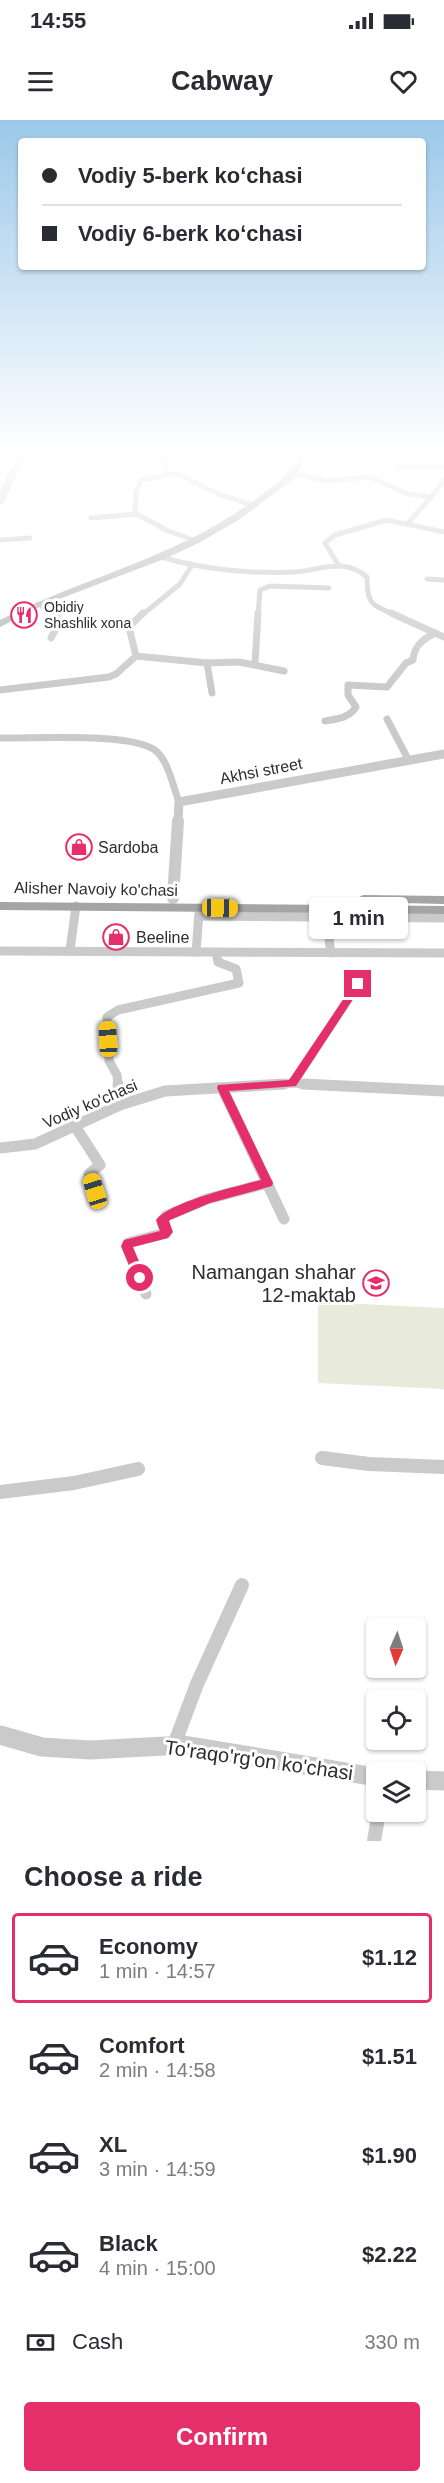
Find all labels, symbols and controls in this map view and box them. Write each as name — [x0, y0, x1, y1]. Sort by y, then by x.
text: 14:55 — [30, 8, 86, 33]
icon: menu — [24, 65, 57, 98]
icon: heart — [387, 65, 420, 98]
text: Cabway — [171, 66, 273, 96]
text: Vodiy 5-berk koʻchasi — [78, 163, 303, 188]
text: Vodiy 6-berk koʻchasi — [78, 221, 303, 246]
place label: Obidiy Shashlik xona — [44, 599, 131, 631]
restaurant icon: Obidiy Shashlik xona — [9, 600, 39, 630]
street label: Akhsi street — [218, 755, 304, 787]
shop icon: Sardoba — [64, 832, 94, 862]
place label: Sardoba — [98, 839, 159, 856]
street label: Alisher Navoiy ko'chasi — [14, 879, 178, 899]
callout: 1 min — [308, 897, 407, 939]
car — [202, 899, 238, 917]
text: 1 min — [332, 907, 385, 929]
shop icon: Beeline — [101, 922, 131, 952]
place label: Beeline — [136, 929, 189, 946]
route end — [344, 970, 371, 997]
car — [98, 1021, 118, 1057]
street label: Vodiy ko'chasi — [40, 1076, 140, 1132]
car — [81, 1171, 109, 1211]
place label: Namangan shahar 12-maktab — [191, 1261, 356, 1306]
route start — [126, 1264, 153, 1291]
school or university icon: Namangan shahar 12-maktab — [361, 1268, 391, 1298]
north arrow — [366, 1618, 426, 1678]
map controls — [366, 1618, 426, 1822]
button: locate — [366, 1690, 426, 1750]
street label: To'raqo'rg'on ko'chasi — [163, 1736, 355, 1784]
button: layers — [366, 1762, 426, 1822]
text: Choose a ride — [24, 1862, 203, 1892]
icon: car — [27, 1931, 81, 1985]
text: Economy — [99, 1934, 198, 1959]
text: $1.12 — [362, 1945, 417, 1970]
text: 1 min · 14:57 — [99, 1960, 216, 1982]
icon: car — [27, 2030, 81, 2084]
text: Comfort — [99, 2033, 185, 2058]
text: $1.51 — [362, 2044, 417, 2069]
text: 2 min · 14:58 — [99, 2059, 216, 2081]
icon: car — [27, 2129, 81, 2183]
text: XL — [99, 2132, 127, 2157]
text: $1.90 — [362, 2143, 417, 2168]
text: 3 min · 14:59 — [99, 2158, 216, 2180]
icon: car — [27, 2228, 81, 2282]
text: Black — [99, 2231, 158, 2256]
text: $2.22 — [362, 2242, 417, 2267]
text: 4 min · 15:00 — [99, 2257, 216, 2279]
icon: cash — [24, 2326, 57, 2359]
text: Cash — [72, 2329, 123, 2354]
text: 330 m — [364, 2331, 420, 2353]
button: Confirm — [24, 2402, 420, 2471]

